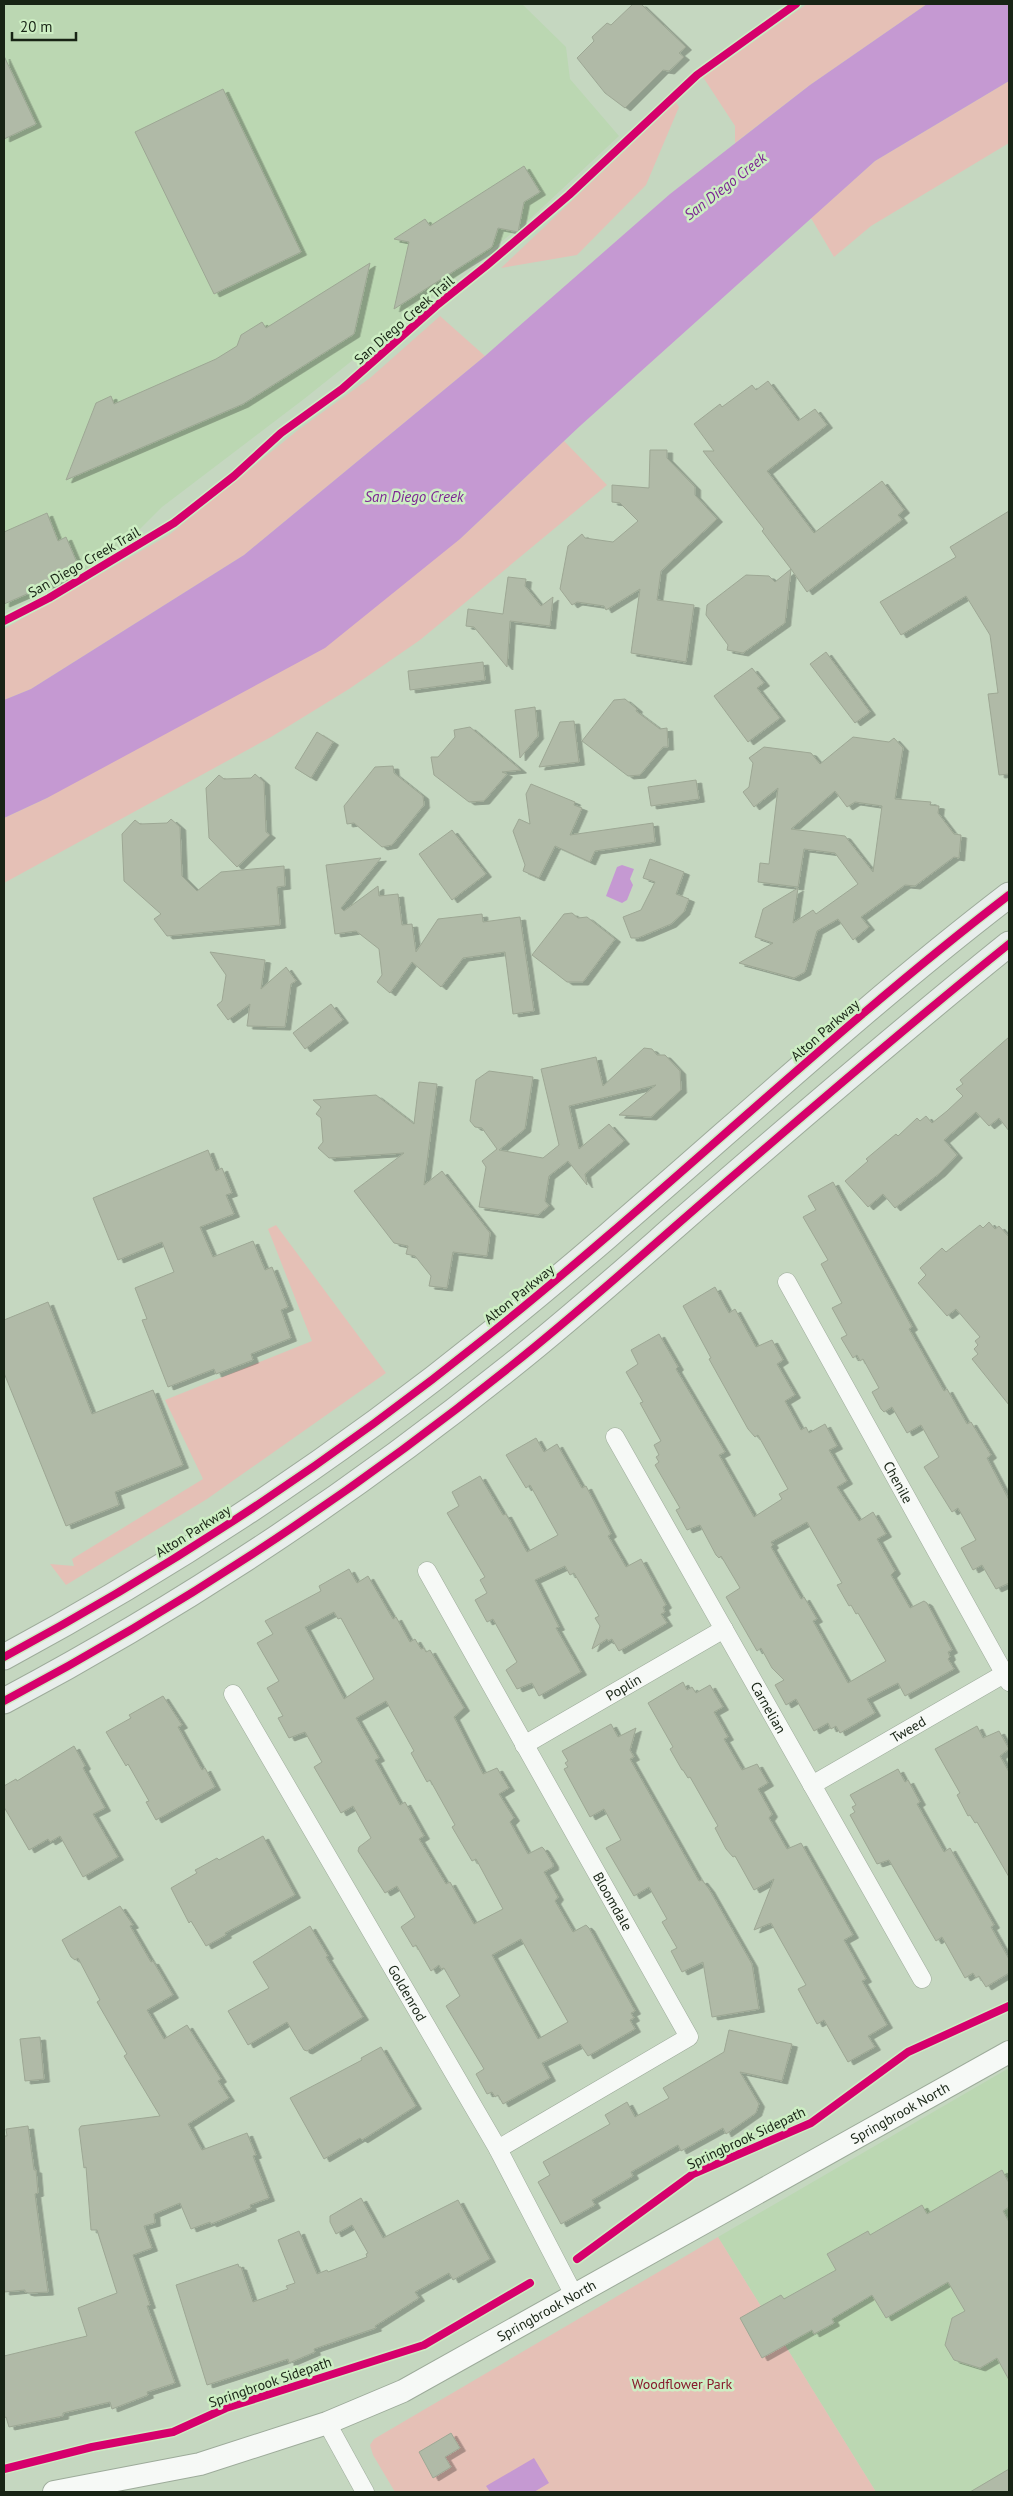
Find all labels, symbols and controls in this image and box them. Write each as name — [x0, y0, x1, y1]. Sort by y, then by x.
scale bar — [12, 10, 76, 42]
text: 20 m — [20, 17, 53, 36]
water label: San Diego Creek — [680, 147, 771, 224]
street label: San Diego Creek Trail — [350, 272, 458, 368]
water label: San Diego Creek — [364, 487, 465, 506]
street label: San Diego Creek Trail — [25, 523, 143, 601]
street label: Alton Parkway — [787, 995, 863, 1065]
street label: Alton Parkway — [480, 1260, 558, 1328]
street label: Chenile — [879, 1458, 917, 1506]
street label: Alton Parkway — [152, 1501, 234, 1561]
street label: Poplin — [603, 1670, 644, 1705]
street label: Carnelian — [746, 1678, 790, 1737]
street label: Tweed — [887, 1712, 929, 1747]
street label: Bloomdale — [589, 1869, 636, 1934]
street label: Goldenrod — [384, 1962, 431, 2024]
street label: Springbrook North — [847, 2078, 953, 2148]
street label: Springbrook Sidepath — [684, 2103, 808, 2173]
street label: Springbrook North — [494, 2276, 599, 2346]
street label: Springbrook Sidepath — [206, 2353, 334, 2411]
park label: Woodflower Park — [632, 2375, 733, 2393]

